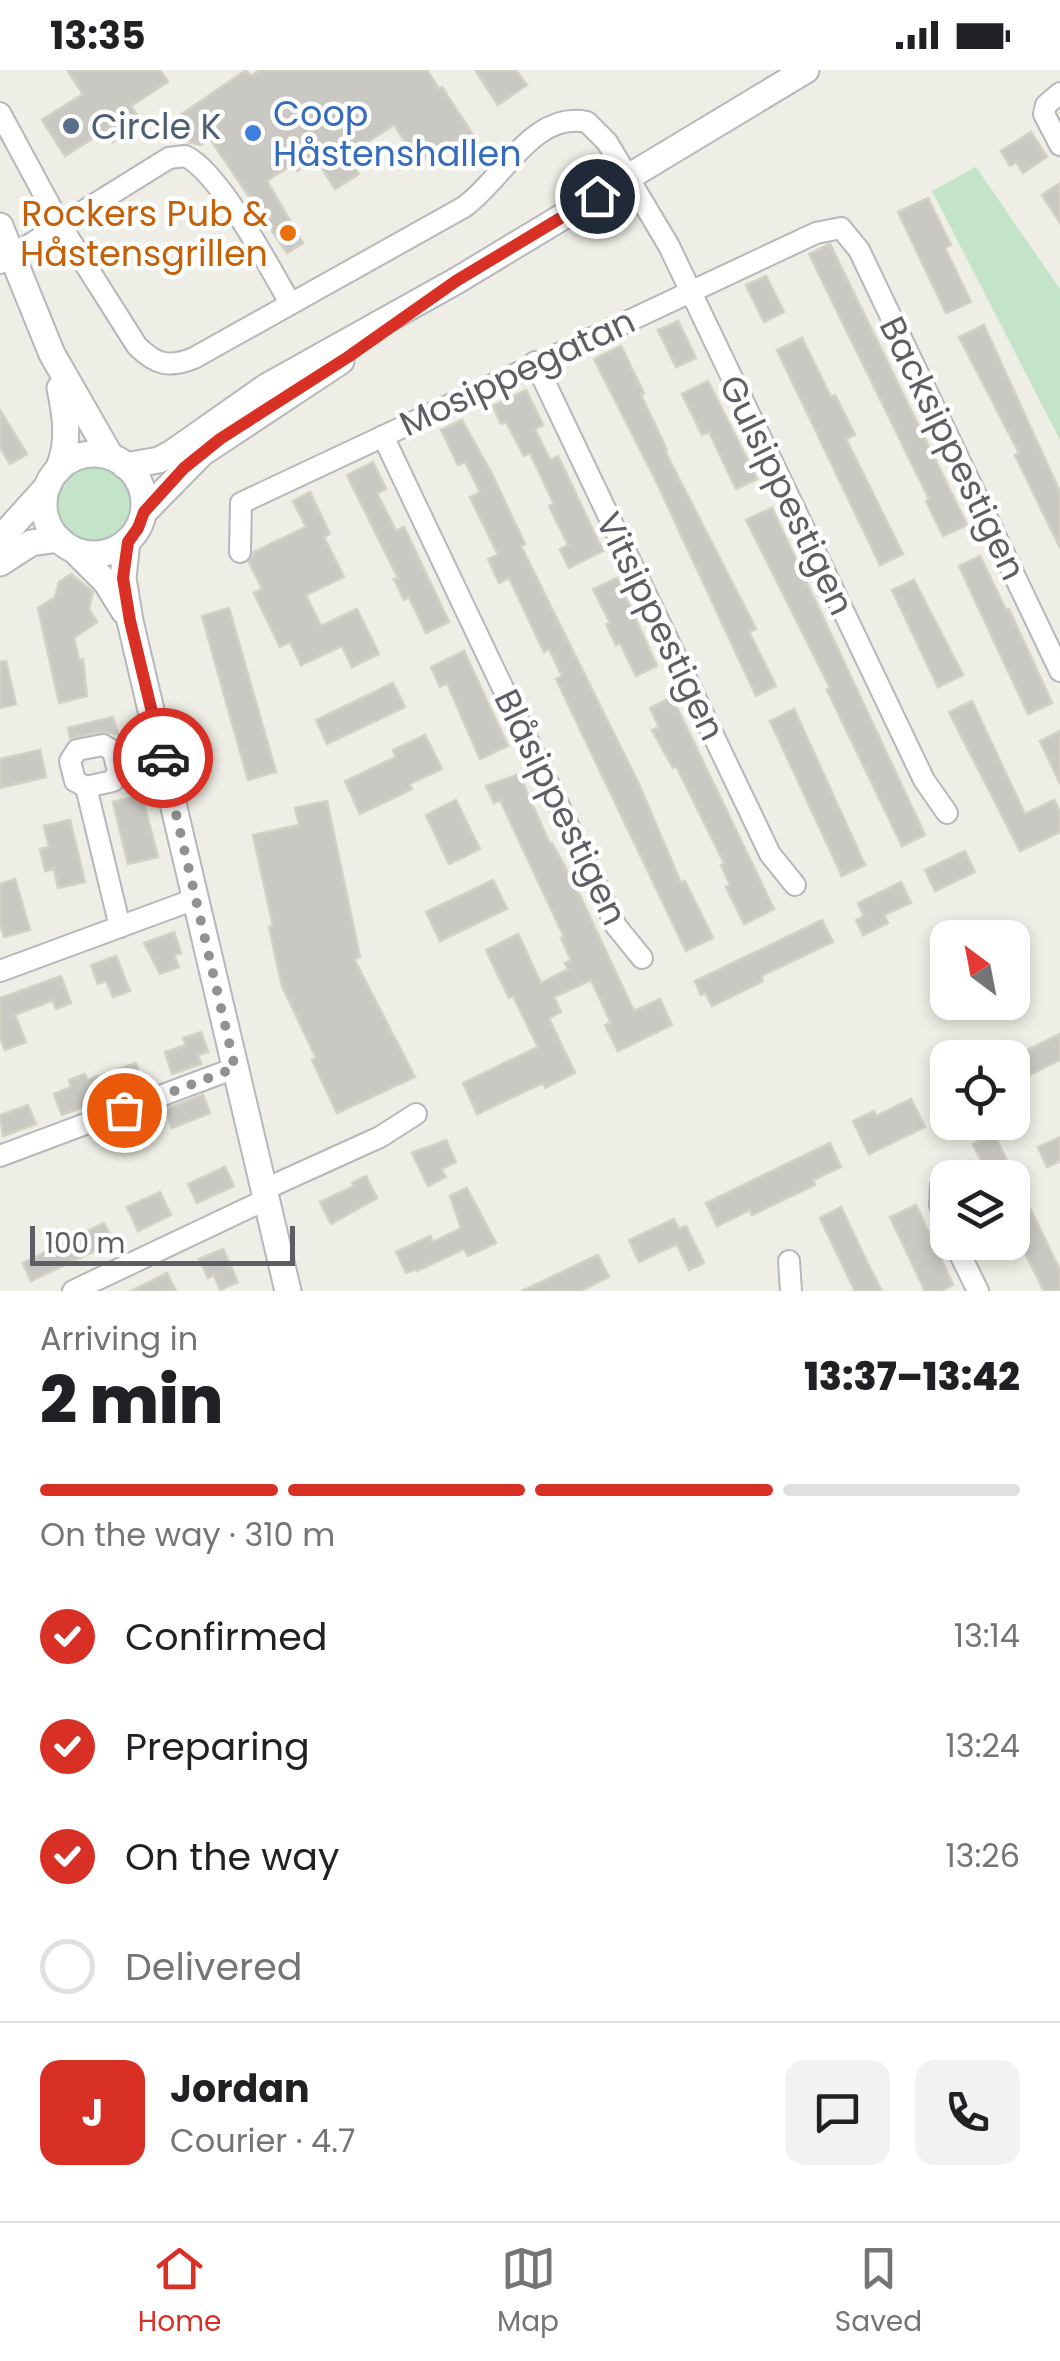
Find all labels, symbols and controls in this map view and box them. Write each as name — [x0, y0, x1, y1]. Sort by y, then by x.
text: 13:35 — [50, 9, 146, 62]
place label: Coop Håstenshallen — [273, 89, 522, 178]
place label: Circle K — [91, 102, 222, 151]
marker: Circle K — [60, 115, 82, 137]
marker: Coop Håstenshallen — [242, 122, 264, 144]
pin — [555, 154, 640, 239]
icon: home — [570, 169, 625, 224]
place label: Rockers Pub & Håstensgrillen — [20, 189, 268, 278]
marker: Rockers Pub & Håstensgrillen — [277, 222, 299, 244]
street label: Mosippegatan — [391, 296, 643, 448]
street label: Backsippestigen — [868, 308, 1038, 588]
street label: Gulsippestigen — [708, 367, 866, 623]
street label: Vitsippestigen — [585, 504, 737, 748]
street label: Blåsippestigen — [483, 681, 639, 933]
courier — [113, 708, 213, 808]
icon: car — [136, 731, 191, 786]
north arrow — [930, 920, 1030, 1020]
map controls — [930, 920, 1030, 1260]
button: locate — [930, 1040, 1030, 1140]
pin — [82, 1068, 167, 1153]
icon: bag — [97, 1083, 152, 1138]
button: layers — [930, 1160, 1030, 1260]
scale bar — [30, 1221, 295, 1266]
text: 100 m — [45, 1224, 125, 1263]
text: Arriving in — [40, 1316, 198, 1361]
text: 13:37–13:42 — [804, 1350, 1020, 1403]
text: 2 min — [40, 1355, 223, 1446]
text: On the way · 310 m — [40, 1512, 335, 1557]
icon: check — [40, 1609, 95, 1664]
text: Confirmed — [125, 1610, 327, 1663]
text: 13:14 — [954, 1613, 1020, 1658]
icon: check — [40, 1719, 95, 1774]
text: Preparing — [125, 1720, 310, 1773]
text: 13:24 — [946, 1723, 1020, 1768]
icon: check — [40, 1829, 95, 1884]
text: On the way — [125, 1830, 339, 1883]
text: 13:26 — [945, 1833, 1020, 1878]
text: Delivered — [125, 1940, 302, 1993]
button: chat — [785, 2060, 890, 2165]
button: phone — [915, 2060, 1020, 2165]
text: Jordan — [170, 2062, 310, 2115]
text: J — [82, 2086, 103, 2139]
text: Courier · 4.7 — [170, 2118, 355, 2163]
tab: Home — [138, 2241, 221, 2343]
tab: Map — [497, 2241, 559, 2343]
tab: Saved — [835, 2241, 922, 2343]

